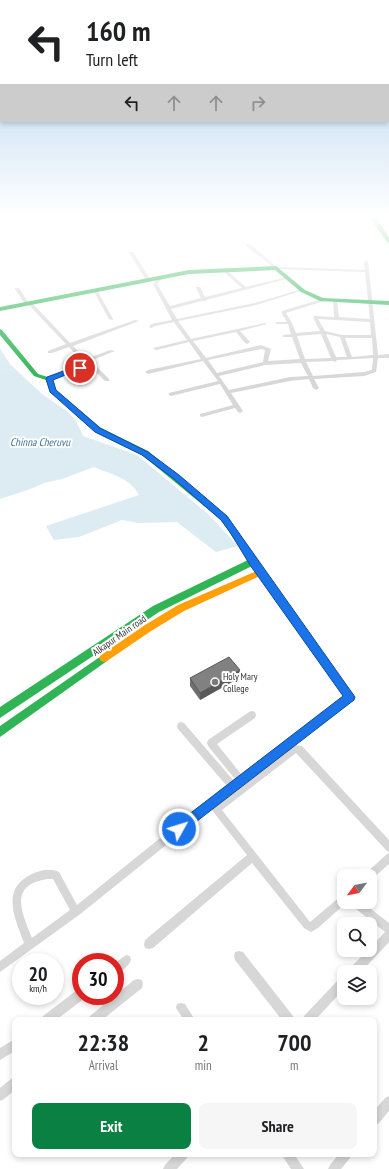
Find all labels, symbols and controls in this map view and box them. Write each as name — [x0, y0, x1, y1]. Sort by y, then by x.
text: 160 m — [86, 12, 150, 49]
icon: left — [20, 16, 72, 68]
text: Turn left — [86, 48, 138, 71]
icon: left — [121, 92, 143, 114]
icon: ahead — [163, 92, 185, 114]
icon: ahead — [205, 92, 227, 114]
icon: right — [247, 92, 269, 114]
pin — [63, 351, 97, 385]
icon: arrive — [69, 357, 91, 379]
water label: Chinna Cheruvu — [10, 435, 71, 449]
street label: Alkapur Main road — [90, 612, 149, 659]
place label: Holy Mary College — [223, 670, 258, 695]
marker: Holy Mary College — [210, 677, 220, 687]
position arrow — [158, 808, 200, 850]
north arrow — [337, 869, 377, 909]
map controls — [337, 869, 377, 1005]
button: search — [337, 917, 377, 957]
speed limit sign: 30 — [72, 953, 124, 1005]
text: 20 — [28, 961, 48, 987]
button: layers — [337, 965, 377, 1005]
text: km/h — [29, 982, 47, 995]
text: 22:38 — [77, 1027, 129, 1058]
text: 2 — [197, 1027, 209, 1058]
text: 700 — [277, 1027, 312, 1058]
text: Arrival — [89, 1057, 118, 1074]
text: min — [195, 1057, 212, 1074]
text: m — [290, 1057, 299, 1074]
button: Exit — [32, 1103, 191, 1149]
button: Share — [199, 1103, 357, 1149]

